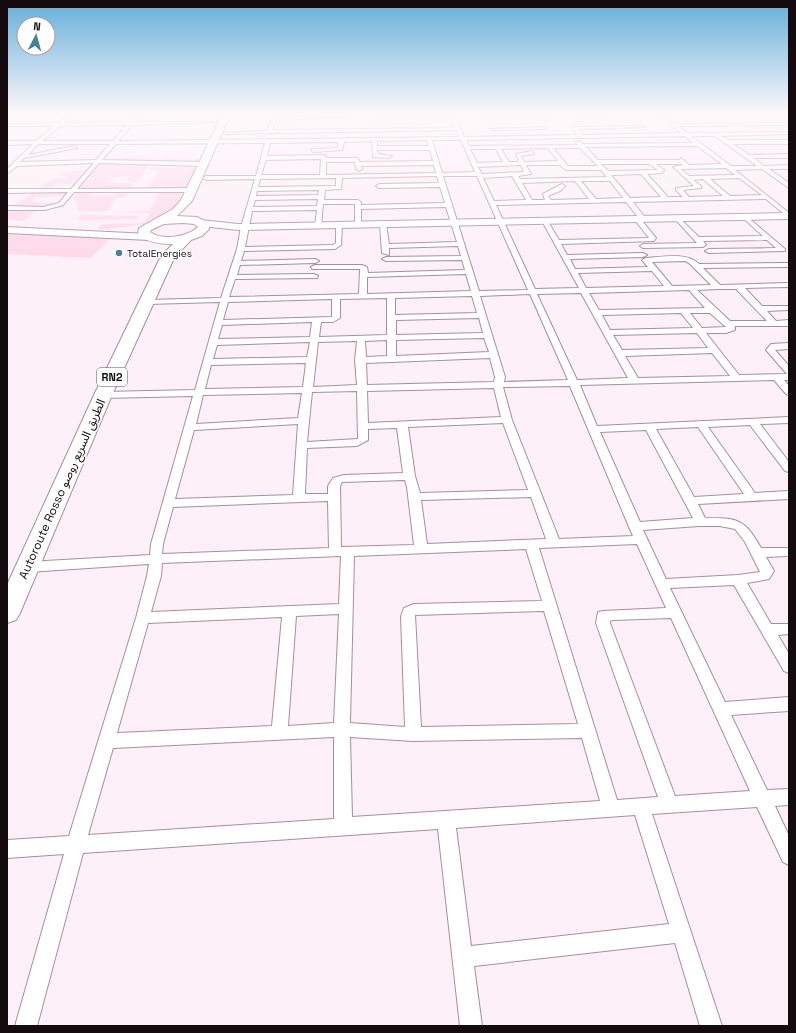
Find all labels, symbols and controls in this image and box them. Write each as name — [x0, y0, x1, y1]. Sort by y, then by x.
north arrow — [16, 16, 56, 56]
text: N — [33, 19, 41, 33]
place label: TotalEnergies — [127, 247, 192, 260]
marker: TotalEnergies — [114, 248, 124, 258]
road number: RN2 — [97, 368, 127, 386]
street label: Autoroute Rosso الطريق السريع روصو — [15, 396, 110, 582]

